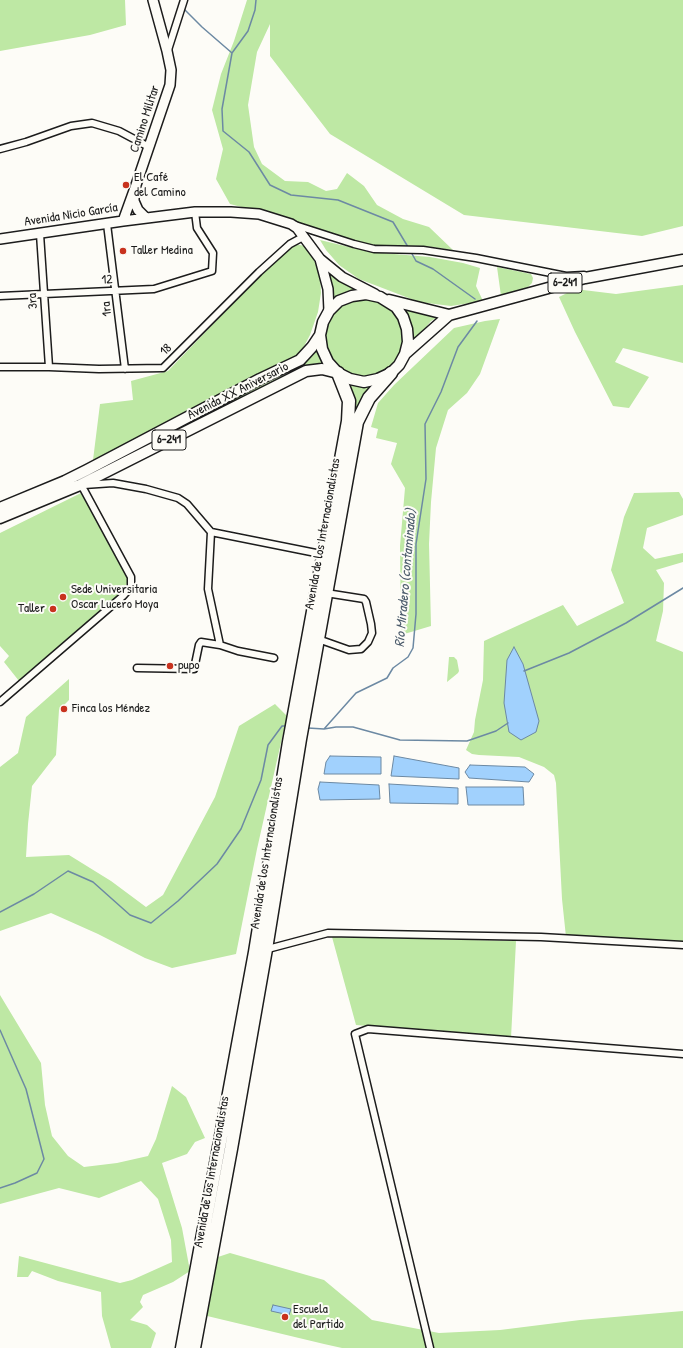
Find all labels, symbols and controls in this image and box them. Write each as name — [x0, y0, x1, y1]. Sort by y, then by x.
street label: Camino Militar — [127, 83, 163, 155]
place label: El Café del Camino — [134, 170, 186, 201]
marker: El Café del Camino — [121, 180, 131, 190]
street label: Avenida Nicio García — [23, 200, 119, 230]
place label: Taller Medina — [131, 243, 193, 259]
marker: Taller Medina — [118, 246, 128, 256]
street label: 12 — [101, 272, 113, 288]
road number: 6-241 — [548, 273, 582, 293]
street label: 3ra — [25, 293, 41, 309]
street label: 1ra — [98, 301, 116, 317]
street label: 18 — [157, 341, 175, 359]
street label: Avenida XX Aniversario — [185, 359, 291, 423]
road number: 6-241 — [152, 430, 186, 450]
street label: Avenida de los Internacionalistas — [302, 457, 344, 611]
water label: Río Miradero (contaminado) — [392, 508, 420, 648]
place label: Sede Universitaria Oscar Lucero Moya — [71, 582, 158, 613]
marker: Sede Universitaria Oscar Lucero Moya — [58, 592, 68, 602]
place label: Taller — [18, 601, 45, 617]
marker: Taller — [48, 604, 58, 614]
place label: pupo — [178, 658, 200, 674]
marker: pupo — [165, 661, 175, 671]
place label: Finca los Méndez — [72, 701, 150, 717]
marker: Finca los Méndez — [59, 704, 69, 714]
street label: Avenida de los Internacionalistas — [247, 776, 287, 930]
street label: Avenida de los Internacionalistas — [191, 1095, 233, 1249]
place label: Escuela del Partido — [293, 1302, 344, 1333]
marker: Escuela del Partido — [280, 1312, 290, 1322]

